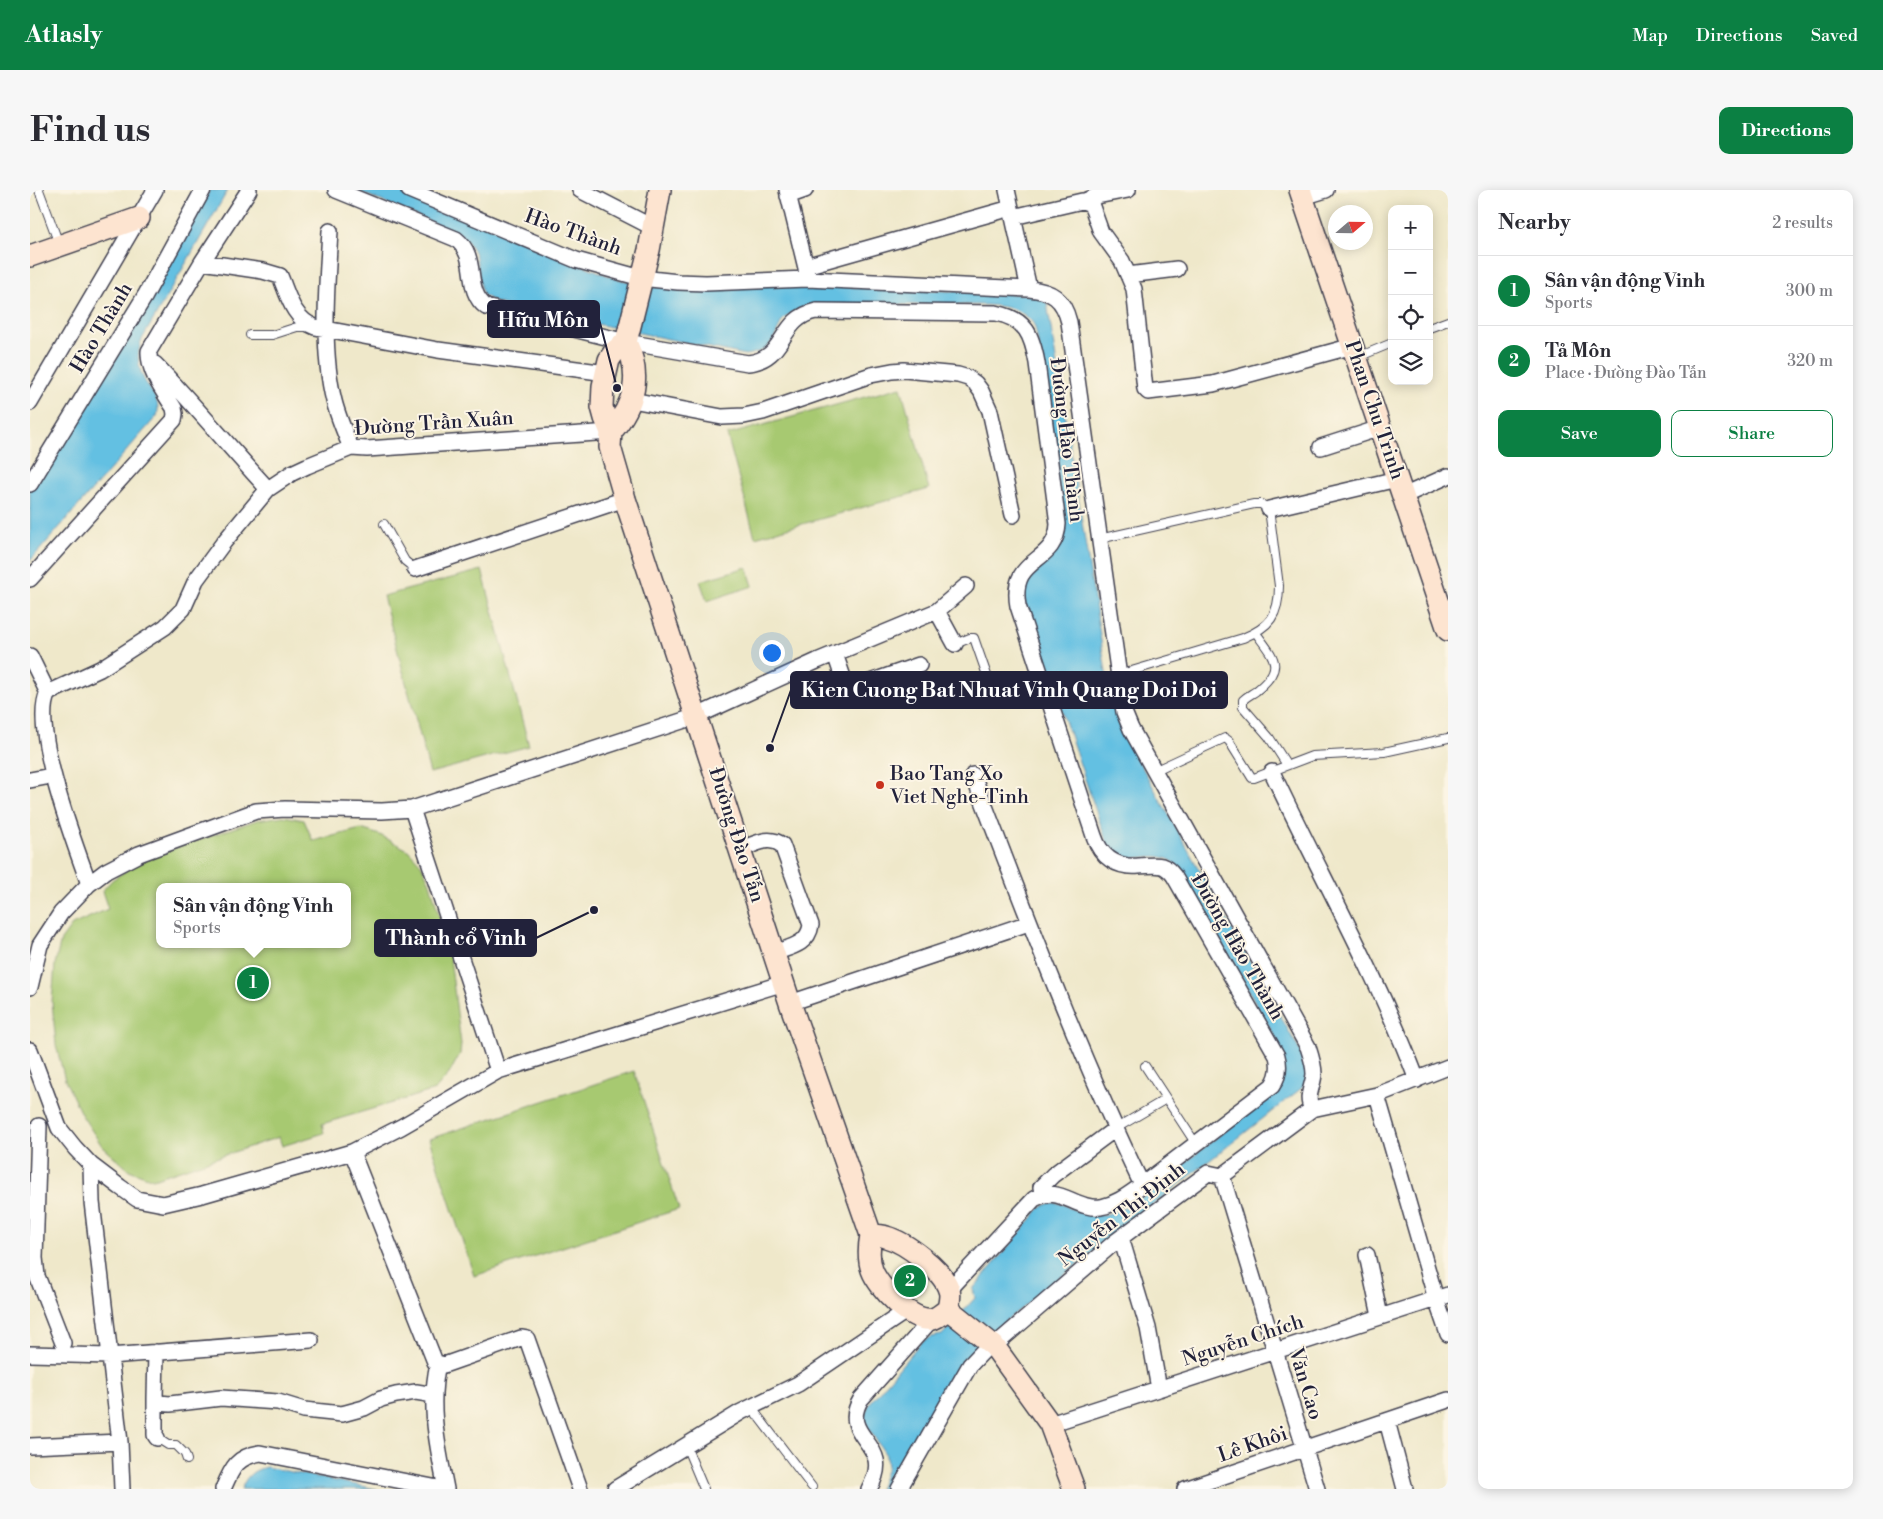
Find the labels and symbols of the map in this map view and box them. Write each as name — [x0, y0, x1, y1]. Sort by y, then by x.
street label: Hào Thành — [521, 204, 625, 262]
north arrow — [1328, 205, 1373, 250]
street label: Hào Thành — [65, 278, 139, 378]
callout: Hữu Môn — [488, 301, 599, 337]
text: Hữu Môn — [497, 308, 589, 334]
street label: Phan Chu Trinh — [1338, 337, 1410, 483]
street label: Đường Hào Thành — [1043, 356, 1089, 524]
street label: Đường Trần Xuân — [354, 406, 514, 442]
your location — [759, 640, 785, 666]
callout: Kien Cuong Bat Nhuat Vinh Quang Doi Doi — [791, 672, 1227, 708]
text: Kien Cuong Bat Nhuat Vinh Quang Doi Doi — [801, 678, 1217, 704]
place label: Bao Tang Xo Viet Nghe-Tinh — [889, 762, 1029, 810]
street label: Đường Đào Tấn — [702, 764, 770, 906]
marker: Bao Tang Xo Viet Nghe-Tinh — [874, 779, 886, 791]
street label: Đường Hào Thành — [1185, 869, 1289, 1025]
callout: Thành cổ Vinh — [375, 920, 536, 956]
text: Thành cổ Vinh — [386, 926, 526, 952]
pin: 1 — [237, 964, 269, 1002]
street label: Nguyễn Thị Định — [1053, 1158, 1191, 1272]
pin: 2 — [894, 1262, 926, 1300]
street label: Nguyễn Chích — [1179, 1310, 1307, 1372]
street label: Văn Cao — [1282, 1344, 1328, 1423]
street label: Lê Khôi — [1215, 1421, 1291, 1469]

